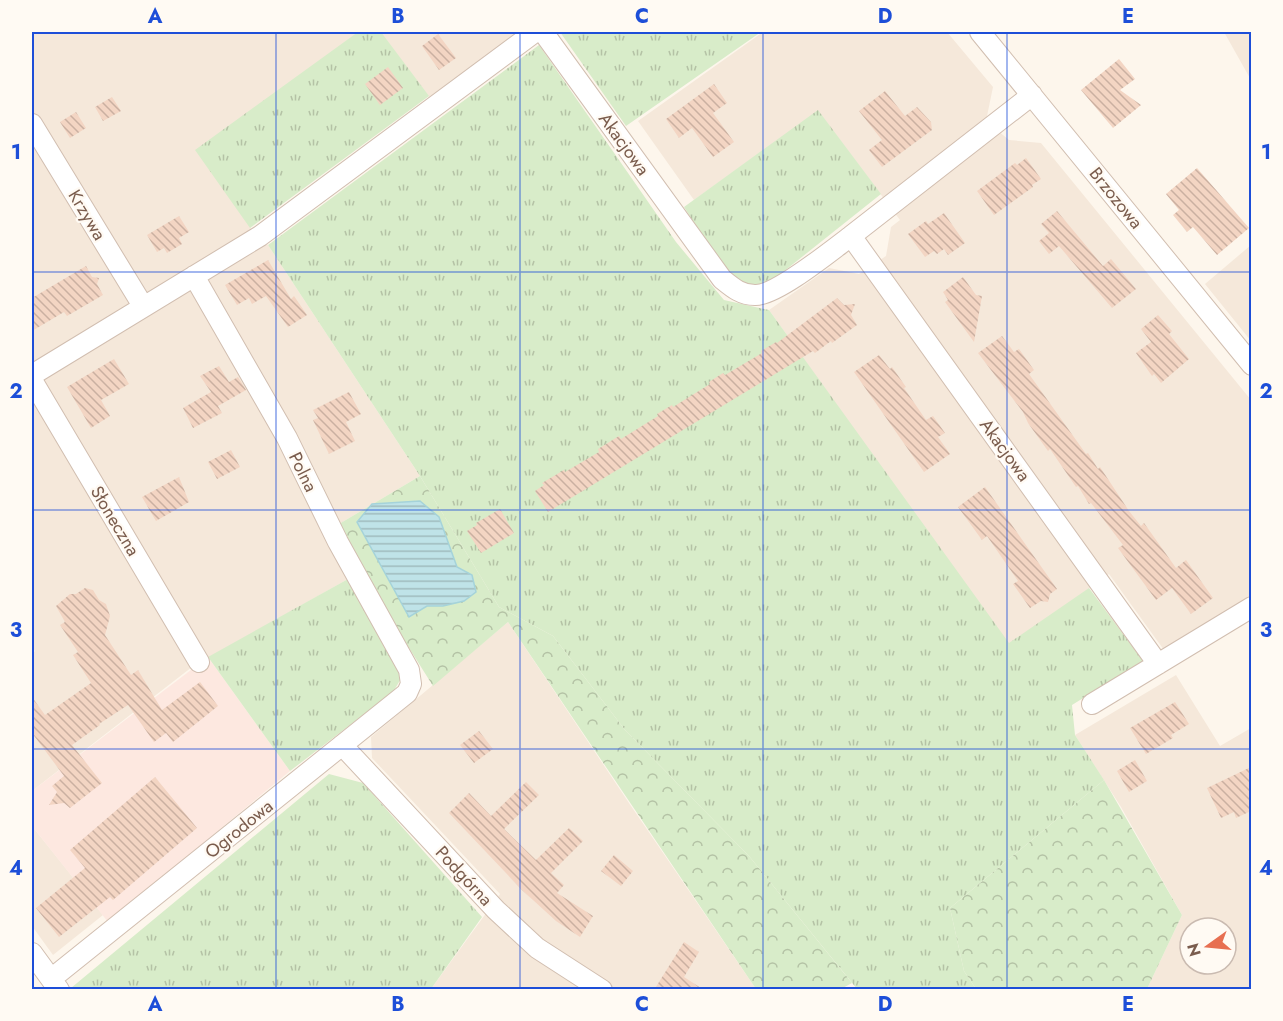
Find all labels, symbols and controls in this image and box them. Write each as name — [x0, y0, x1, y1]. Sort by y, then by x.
text: A — [147, 2, 163, 31]
text: B — [391, 2, 405, 31]
text: C — [635, 2, 649, 31]
text: D — [878, 2, 892, 31]
text: E — [1122, 2, 1134, 31]
street label: Akacjowa — [592, 107, 656, 181]
text: 1 — [11, 138, 21, 167]
text: 1 — [1261, 138, 1271, 167]
street label: Brzozowa — [1083, 162, 1149, 234]
street label: Krzywa — [62, 185, 112, 245]
text: 2 — [9, 377, 23, 406]
text: 2 — [1259, 377, 1273, 406]
street label: Akacjowa — [973, 413, 1037, 487]
street label: Polna — [282, 448, 324, 496]
street label: Słoneczna — [84, 481, 146, 561]
text: 3 — [10, 616, 22, 645]
text: 3 — [1260, 616, 1272, 645]
street label: Ogrodowa — [199, 793, 279, 865]
street label: Podgórna — [429, 840, 499, 912]
text: 4 — [9, 854, 23, 883]
text: 4 — [1259, 854, 1273, 883]
north arrow — [1178, 916, 1238, 976]
text: N — [1181, 941, 1207, 959]
text: A — [147, 990, 163, 1019]
text: B — [391, 990, 405, 1019]
text: C — [635, 990, 649, 1019]
text: D — [878, 990, 892, 1019]
text: E — [1122, 990, 1134, 1019]

